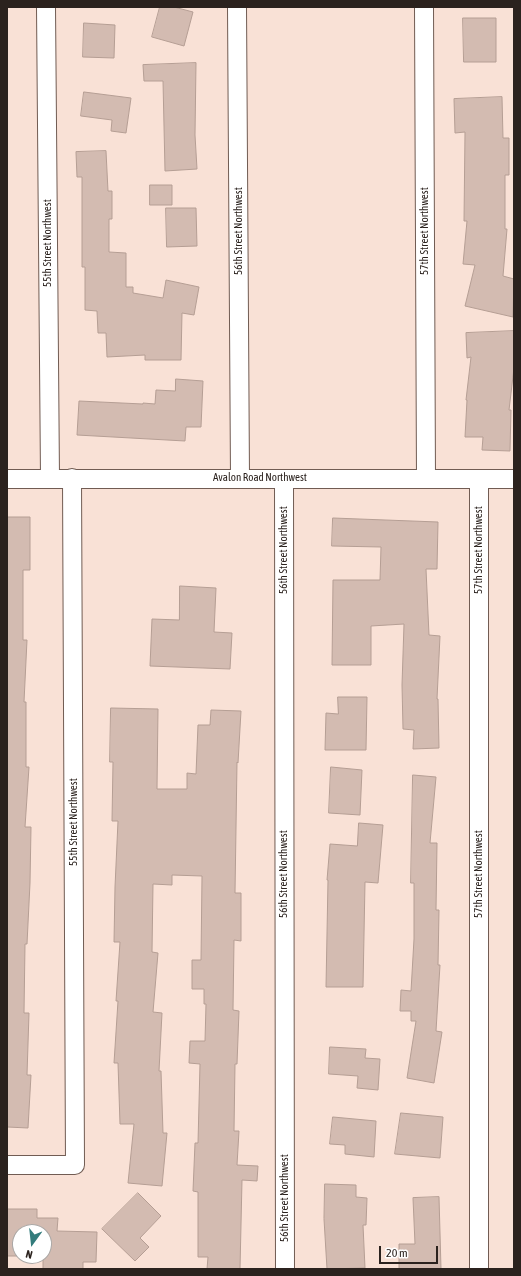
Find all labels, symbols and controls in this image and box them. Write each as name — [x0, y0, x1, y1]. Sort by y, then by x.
street label: 56th Street Northwest — [232, 187, 246, 275]
street label: 57th Street Northwest — [418, 187, 432, 275]
street label: 55th Street Northwest — [41, 199, 55, 287]
street label: Avalon Road Northwest — [213, 471, 307, 485]
street label: 56th Street Northwest — [277, 506, 291, 594]
street label: 57th Street Northwest — [472, 506, 486, 594]
street label: 55th Street Northwest — [67, 778, 81, 866]
street label: 56th Street Northwest — [277, 830, 291, 918]
street label: 57th Street Northwest — [472, 830, 486, 918]
street label: 56th Street Northwest — [278, 1154, 292, 1242]
north arrow — [12, 1224, 52, 1264]
scale bar — [381, 1238, 440, 1264]
text: 20 m — [386, 1246, 408, 1260]
text: N — [24, 1248, 34, 1261]

